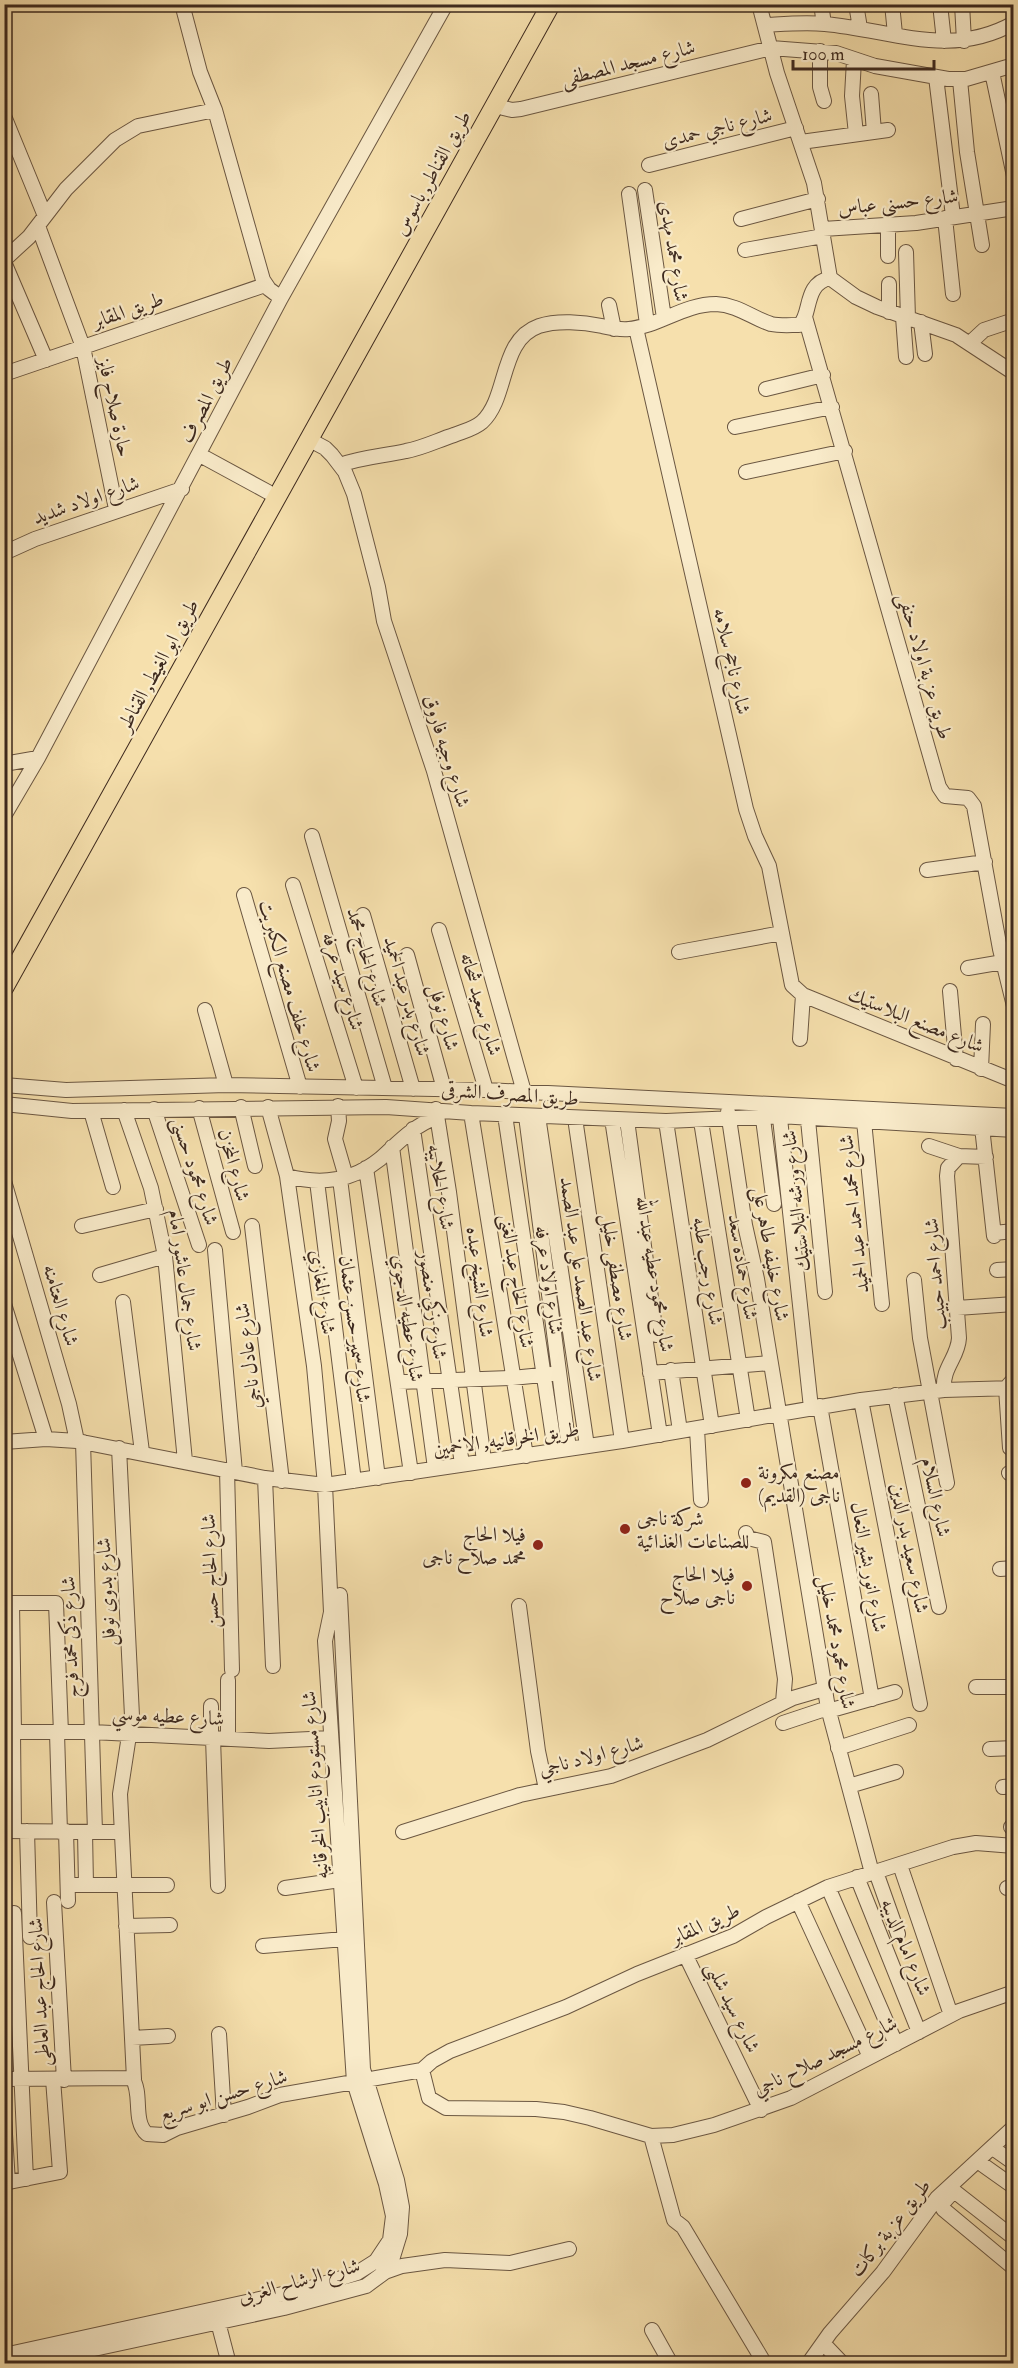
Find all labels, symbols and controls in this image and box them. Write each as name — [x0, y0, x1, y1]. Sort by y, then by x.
scale bar — [793, 33, 934, 71]
street label: شارع مسجد المصطفى — [558, 34, 699, 97]
text: 100 m — [802, 43, 845, 66]
street label: شارع ناجي حمدى — [659, 102, 776, 159]
street label: طريق القناطر, باسوس — [387, 106, 477, 240]
street label: شارع حسنى عباس — [837, 183, 960, 226]
street label: شارع محمد مهدى — [649, 198, 694, 304]
street label: طريق المقابر — [87, 286, 167, 334]
street label: حارة صلاح فايز — [87, 353, 138, 460]
street label: طريق المصرف — [174, 353, 239, 448]
street label: شارع اولاد شديد — [29, 470, 144, 535]
street label: طريق عزبة اولاد حنفى — [890, 590, 958, 743]
street label: طريق ابو الغيط, القناطر — [110, 595, 205, 737]
street label: شارع ناجح سلامه — [703, 605, 756, 718]
street label: شارع وجيه فاروق — [413, 691, 476, 812]
street label: شارع خلف مصنع الكبريت — [249, 897, 327, 1076]
street label: شارع الحاج محمد — [336, 905, 393, 1011]
street label: شارع سيد عرفه — [311, 929, 370, 1035]
street label: شارع بدر عبد الحميد — [373, 933, 436, 1060]
street label: شارع سعيد شحاته — [450, 950, 508, 1060]
street label: شارع نوفل — [418, 981, 465, 1055]
street label: شارع مصنع البلاستيك — [843, 981, 988, 1063]
street label: طريق المصرف الشرقى — [440, 1077, 580, 1112]
street label: شارع محمود حسنى — [161, 1114, 224, 1230]
street label: شارع المخزن — [207, 1126, 256, 1205]
street label: شارع ورشه البلاستيك — [776, 1128, 821, 1273]
street label: شارع محمد احمد عبد الحميد — [833, 1133, 880, 1295]
street label: شارع الحلايبه — [417, 1142, 460, 1232]
street label: شارع عبد الصمد على عبد الصمد — [549, 1175, 608, 1384]
street label: شارع خليفه طاهر على — [742, 1185, 795, 1324]
street label: شارع محمود عطيه عبد الله — [625, 1194, 683, 1355]
street label: شارع جمال عاشور امام — [158, 1207, 207, 1353]
street label: شارع الحاج عبد الغنى — [489, 1212, 540, 1351]
street label: شارع مصطفى خليل — [591, 1212, 638, 1343]
street label: شارع حماده سعد — [717, 1212, 764, 1322]
street label: شارع رجب طلبه — [682, 1215, 729, 1328]
street label: شارع احمد حبيب — [919, 1217, 956, 1331]
street label: شارع اولاد عرفه — [524, 1224, 569, 1337]
street label: شارع الشيخ عبده — [456, 1225, 499, 1339]
street label: شارع زكي منصور — [408, 1247, 453, 1362]
street label: شارع المغازي — [300, 1248, 341, 1337]
street label: شارع عطيه الدجوي — [382, 1253, 429, 1384]
street label: شارع سمير حسن عثمان — [329, 1254, 376, 1405]
street label: شارع العتامنه — [33, 1261, 85, 1350]
street label: شارع عادل ناجي — [229, 1301, 272, 1411]
street label: طريق الخرقانيه, الاخمين — [431, 1416, 581, 1462]
street label: شارع السلام — [910, 1455, 957, 1540]
place label: مصنع مكرونة ناجى (القديم) — [758, 1460, 840, 1513]
marker: مصنع مكرونة ناجى (القديم) — [739, 1476, 753, 1490]
street label: شارع سعيد بدر الدين — [880, 1481, 935, 1616]
street label: شارع انور بشير النعال — [840, 1500, 893, 1635]
place label: شركة ناجى للصناعات الغذائية — [637, 1506, 750, 1554]
street label: شارع الحاج حسن — [196, 1513, 229, 1629]
place label: فيلا الحاج محمد صلاح ناجى — [422, 1522, 526, 1575]
marker: شركة ناجى للصناعات الغذائية — [618, 1522, 632, 1536]
street label: شارع بدوى نوفل — [91, 1537, 126, 1647]
marker: فيلا الحاج محمد صلاح ناجى — [531, 1538, 545, 1552]
place label: فيلا الحاج ناجى صلاح — [660, 1562, 735, 1615]
street label: شارع محمود محمد خليل — [808, 1573, 861, 1712]
street label: شارع ذكى محمد فرج — [55, 1575, 90, 1698]
marker: فيلا الحاج ناجى صلاح — [740, 1579, 754, 1593]
street label: شارع مستودع انابيب الخرقانيه — [296, 1690, 339, 1880]
street label: شارع عطيه موسي — [111, 1701, 225, 1737]
street label: شارع اولاد ناجي — [536, 1730, 647, 1787]
street label: شارع امام الديبه — [871, 1895, 937, 2001]
street label: طريق المقابر — [664, 1898, 744, 1951]
street label: شارع الحاج عبد العاطى — [23, 1917, 60, 2067]
street label: شارع سيد شلبى — [696, 1957, 766, 2059]
street label: شارع مسجد صلاح ناجي — [749, 2010, 904, 2106]
street label: شارع حسن ابو سريع — [156, 2064, 292, 2131]
street label: طريق عزبة بركات — [844, 2174, 937, 2283]
street label: شارع الرشاح الغربى — [235, 2253, 364, 2314]

